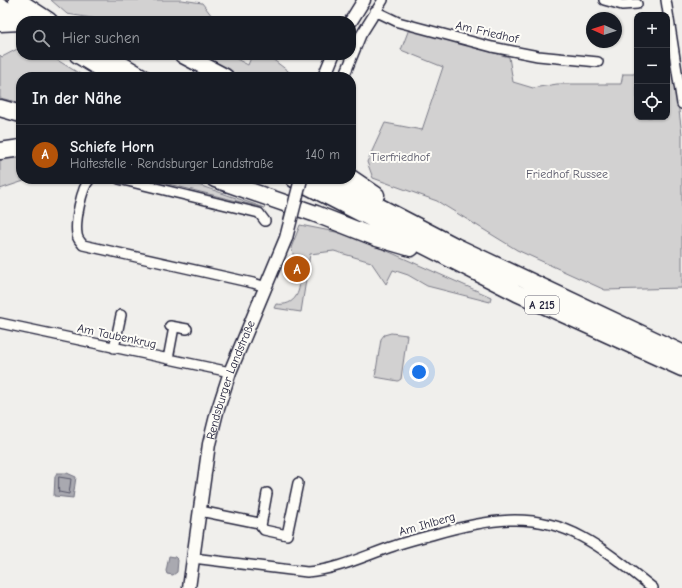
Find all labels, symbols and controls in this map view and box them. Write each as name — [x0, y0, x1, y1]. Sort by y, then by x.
north arrow — [586, 12, 622, 48]
map controls — [634, 12, 670, 120]
button: + — [634, 12, 670, 48]
search box — [16, 16, 356, 60]
street label: Am Friedhof — [454, 18, 520, 46]
icon: search — [30, 27, 52, 49]
text: Hier suchen — [62, 29, 140, 47]
button: − — [634, 48, 670, 84]
button: locate — [634, 84, 670, 120]
text: In der Nähe — [32, 89, 121, 108]
text: Schiefe Horn — [70, 138, 154, 156]
text: A — [41, 147, 49, 162]
text: 140 m — [306, 147, 340, 162]
park label: Tierfriedhof — [370, 150, 430, 164]
text: Haltestelle · Rendsburger Landstraße — [70, 156, 273, 171]
park label: Friedhof Russee — [526, 167, 608, 181]
pin: A — [284, 254, 310, 284]
road number: A 215 — [525, 296, 559, 314]
street label: Rendsburger Landstraße — [203, 318, 258, 441]
street label: Am Taubenkrug — [76, 321, 158, 351]
your location — [409, 362, 429, 382]
street label: Am Ihlberg — [397, 509, 457, 539]

